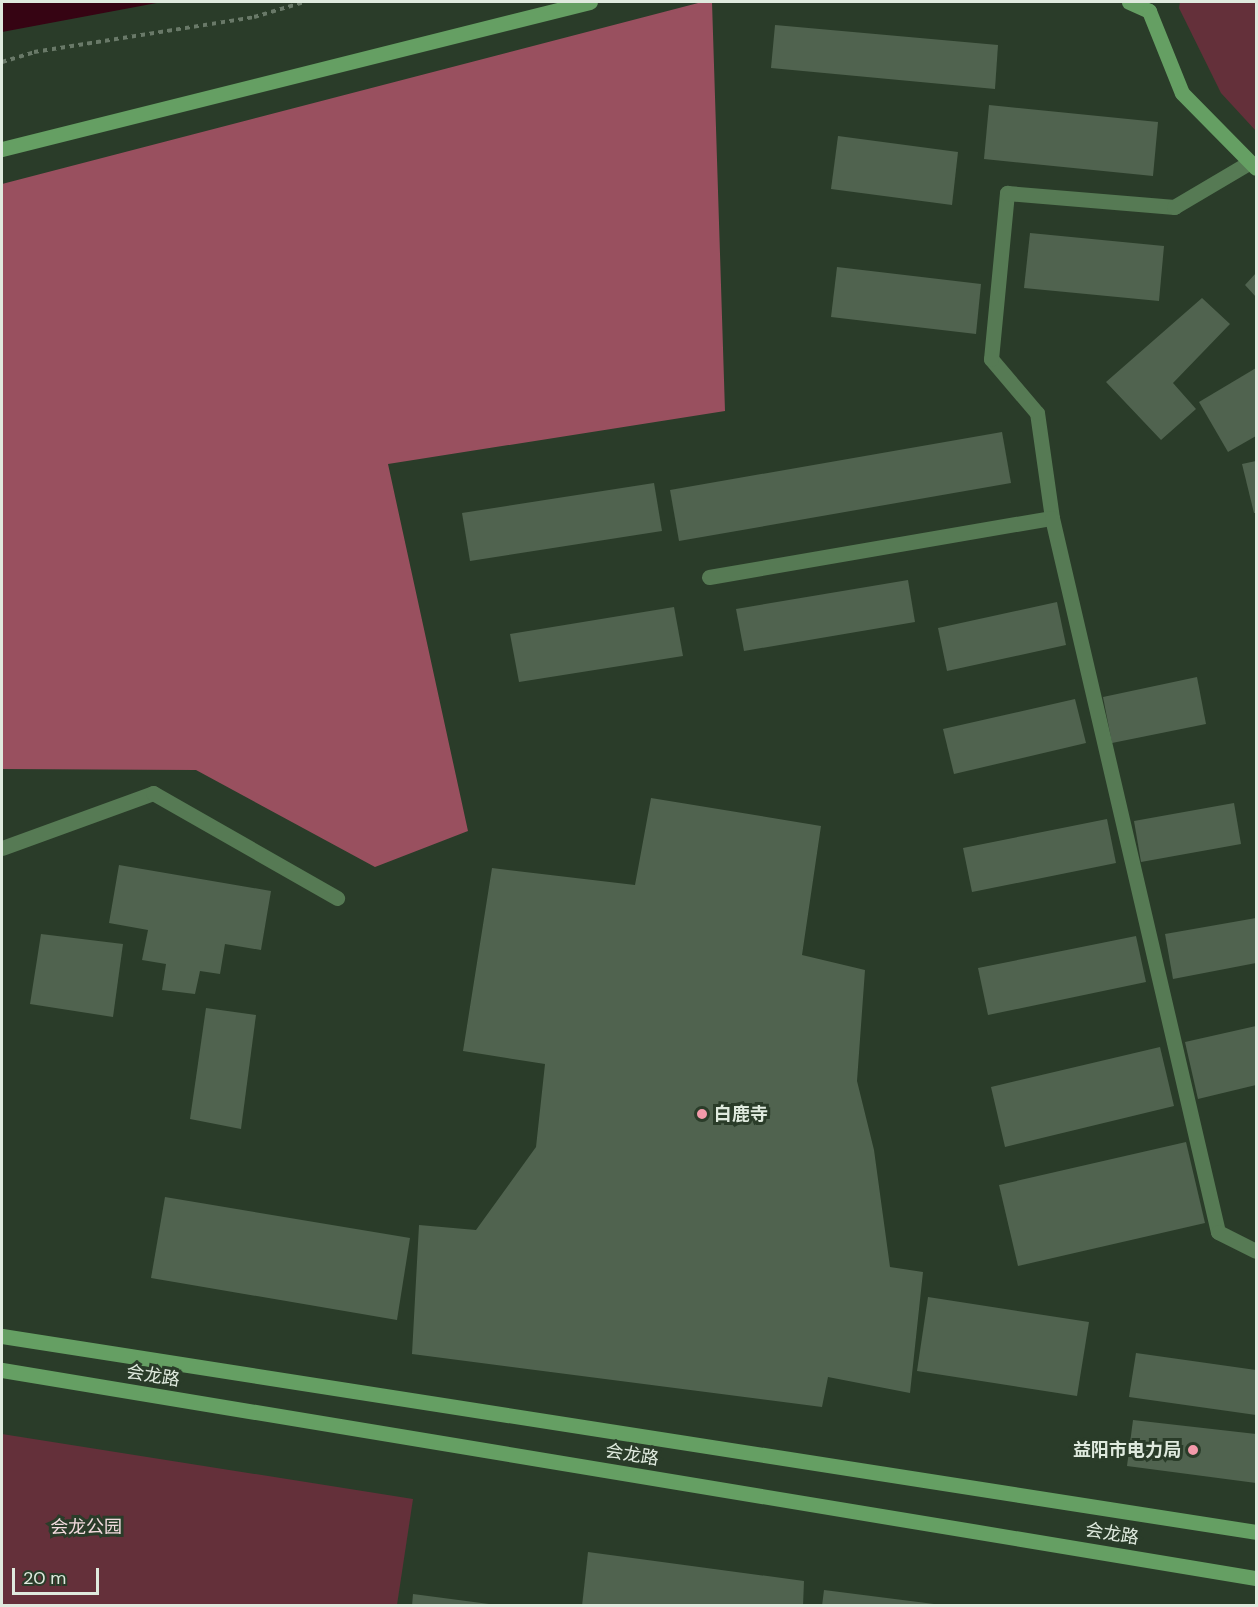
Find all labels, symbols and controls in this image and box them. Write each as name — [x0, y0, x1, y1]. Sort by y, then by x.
place label: 白鹿寺 — [714, 1103, 768, 1125]
marker: 白鹿寺 — [695, 1107, 709, 1121]
street label: 会龙路 — [125, 1361, 181, 1391]
place label: 益阳市电力局 — [1073, 1439, 1181, 1461]
street label: 会龙路 — [604, 1440, 660, 1470]
marker: 益阳市电力局 — [1186, 1443, 1200, 1457]
park label: 会龙公园 — [50, 1516, 122, 1538]
street label: 会龙路 — [1084, 1519, 1140, 1549]
scale bar — [15, 1556, 102, 1594]
text: 20 m — [23, 1566, 66, 1590]

